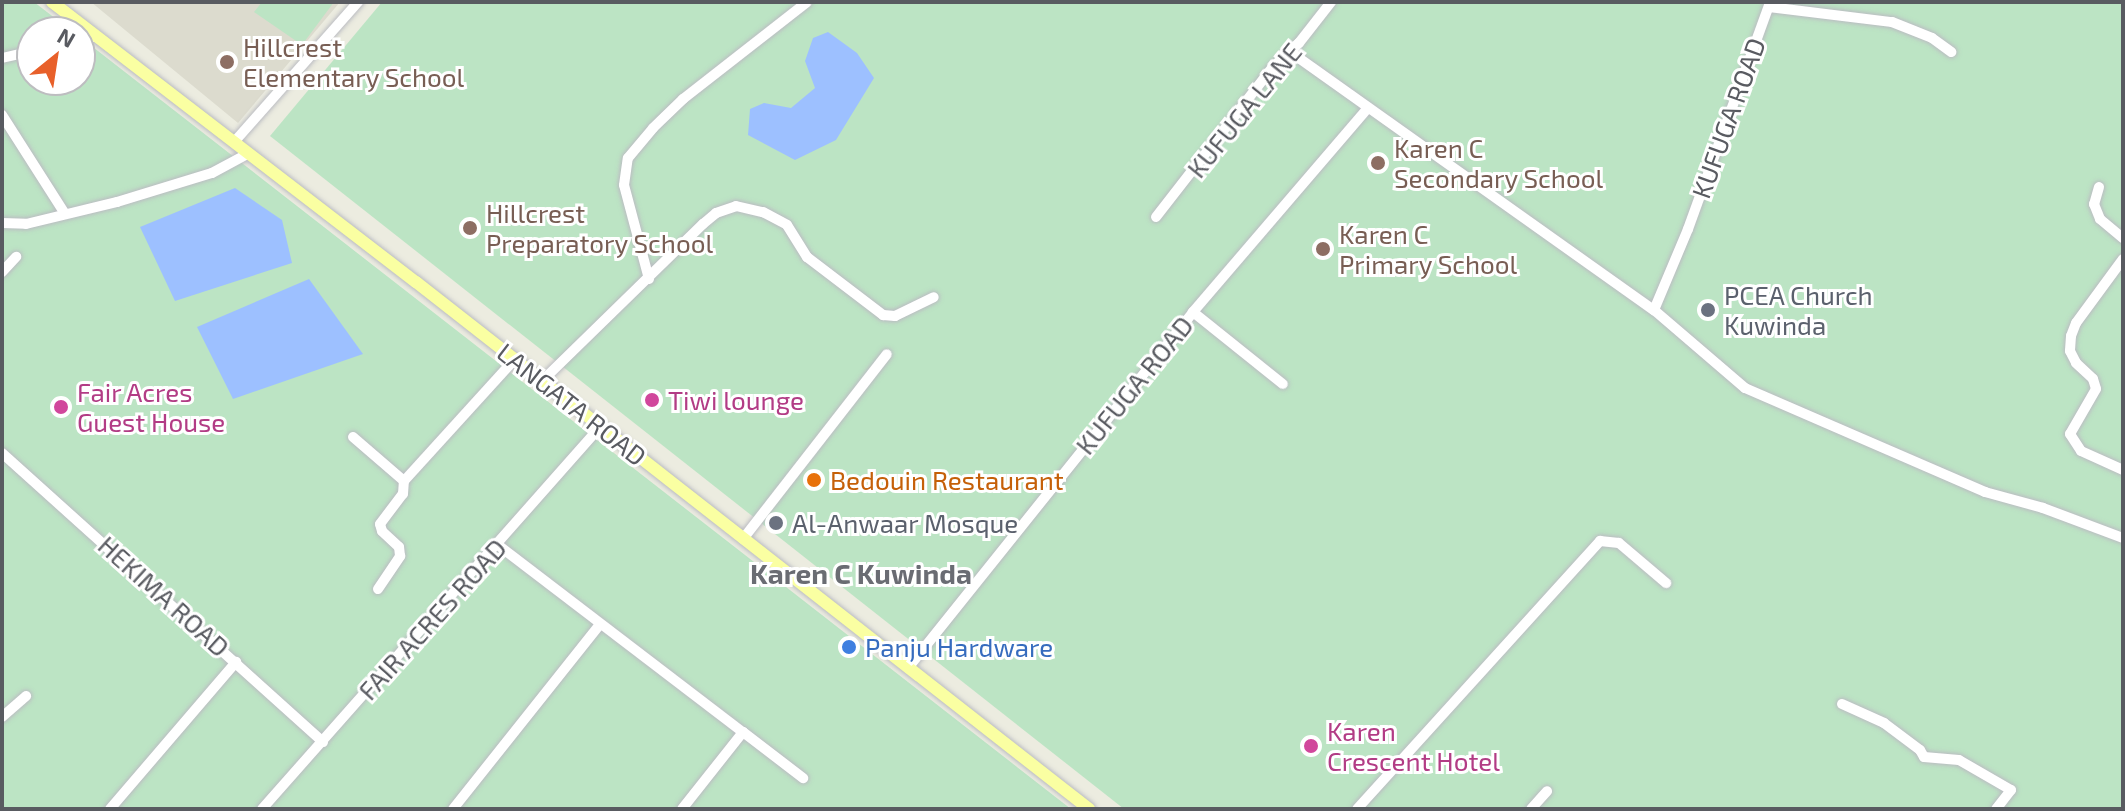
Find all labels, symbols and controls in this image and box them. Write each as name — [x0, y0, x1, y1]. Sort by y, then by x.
north arrow — [16, 16, 96, 96]
text: N — [54, 22, 80, 52]
place label: Hillcrest Elementary School — [243, 31, 465, 92]
street label: KUFUGA ROAD — [1684, 33, 1772, 203]
street label: KUFUGA LANE — [1180, 36, 1308, 184]
marker: Hillcrest Elementary School — [218, 53, 236, 71]
place label: Karen C Secondary School — [1394, 132, 1604, 194]
marker: Karen C Secondary School — [1369, 154, 1387, 172]
place label: Hillcrest Preparatory School — [486, 197, 714, 258]
place label: Karen C Primary School — [1339, 218, 1518, 280]
marker: Hillcrest Preparatory School — [461, 219, 479, 237]
marker: Karen C Primary School — [1314, 240, 1332, 258]
place label: PCEA Church Kuwinda — [1724, 279, 1873, 340]
marker: PCEA Church Kuwinda — [1699, 301, 1717, 319]
street label: KUFUGA ROAD — [1069, 309, 1199, 461]
street label: LANGATA ROAD — [491, 336, 653, 472]
place label: Fair Acres Guest House — [77, 376, 225, 438]
place label: Tiwi lounge — [668, 384, 804, 416]
marker: Tiwi lounge — [643, 391, 661, 409]
marker: Fair Acres Guest House — [52, 398, 70, 416]
place label: Bedouin Restaurant — [830, 464, 1064, 496]
marker: Bedouin Restaurant — [805, 471, 823, 489]
place label: Al-Anwaar Mosque — [792, 507, 1019, 539]
marker: Al-Anwaar Mosque — [767, 514, 785, 532]
street label: HEKIMA ROAD — [92, 529, 236, 663]
street label: FAIR ACRES ROAD — [351, 532, 513, 706]
district label: Karen C Kuwinda — [750, 556, 972, 590]
place label: Panju Hardware — [865, 631, 1053, 663]
marker: Panju Hardware — [840, 638, 858, 656]
place label: Karen Crescent Hotel — [1327, 715, 1500, 776]
marker: Karen Crescent Hotel — [1302, 737, 1320, 755]

